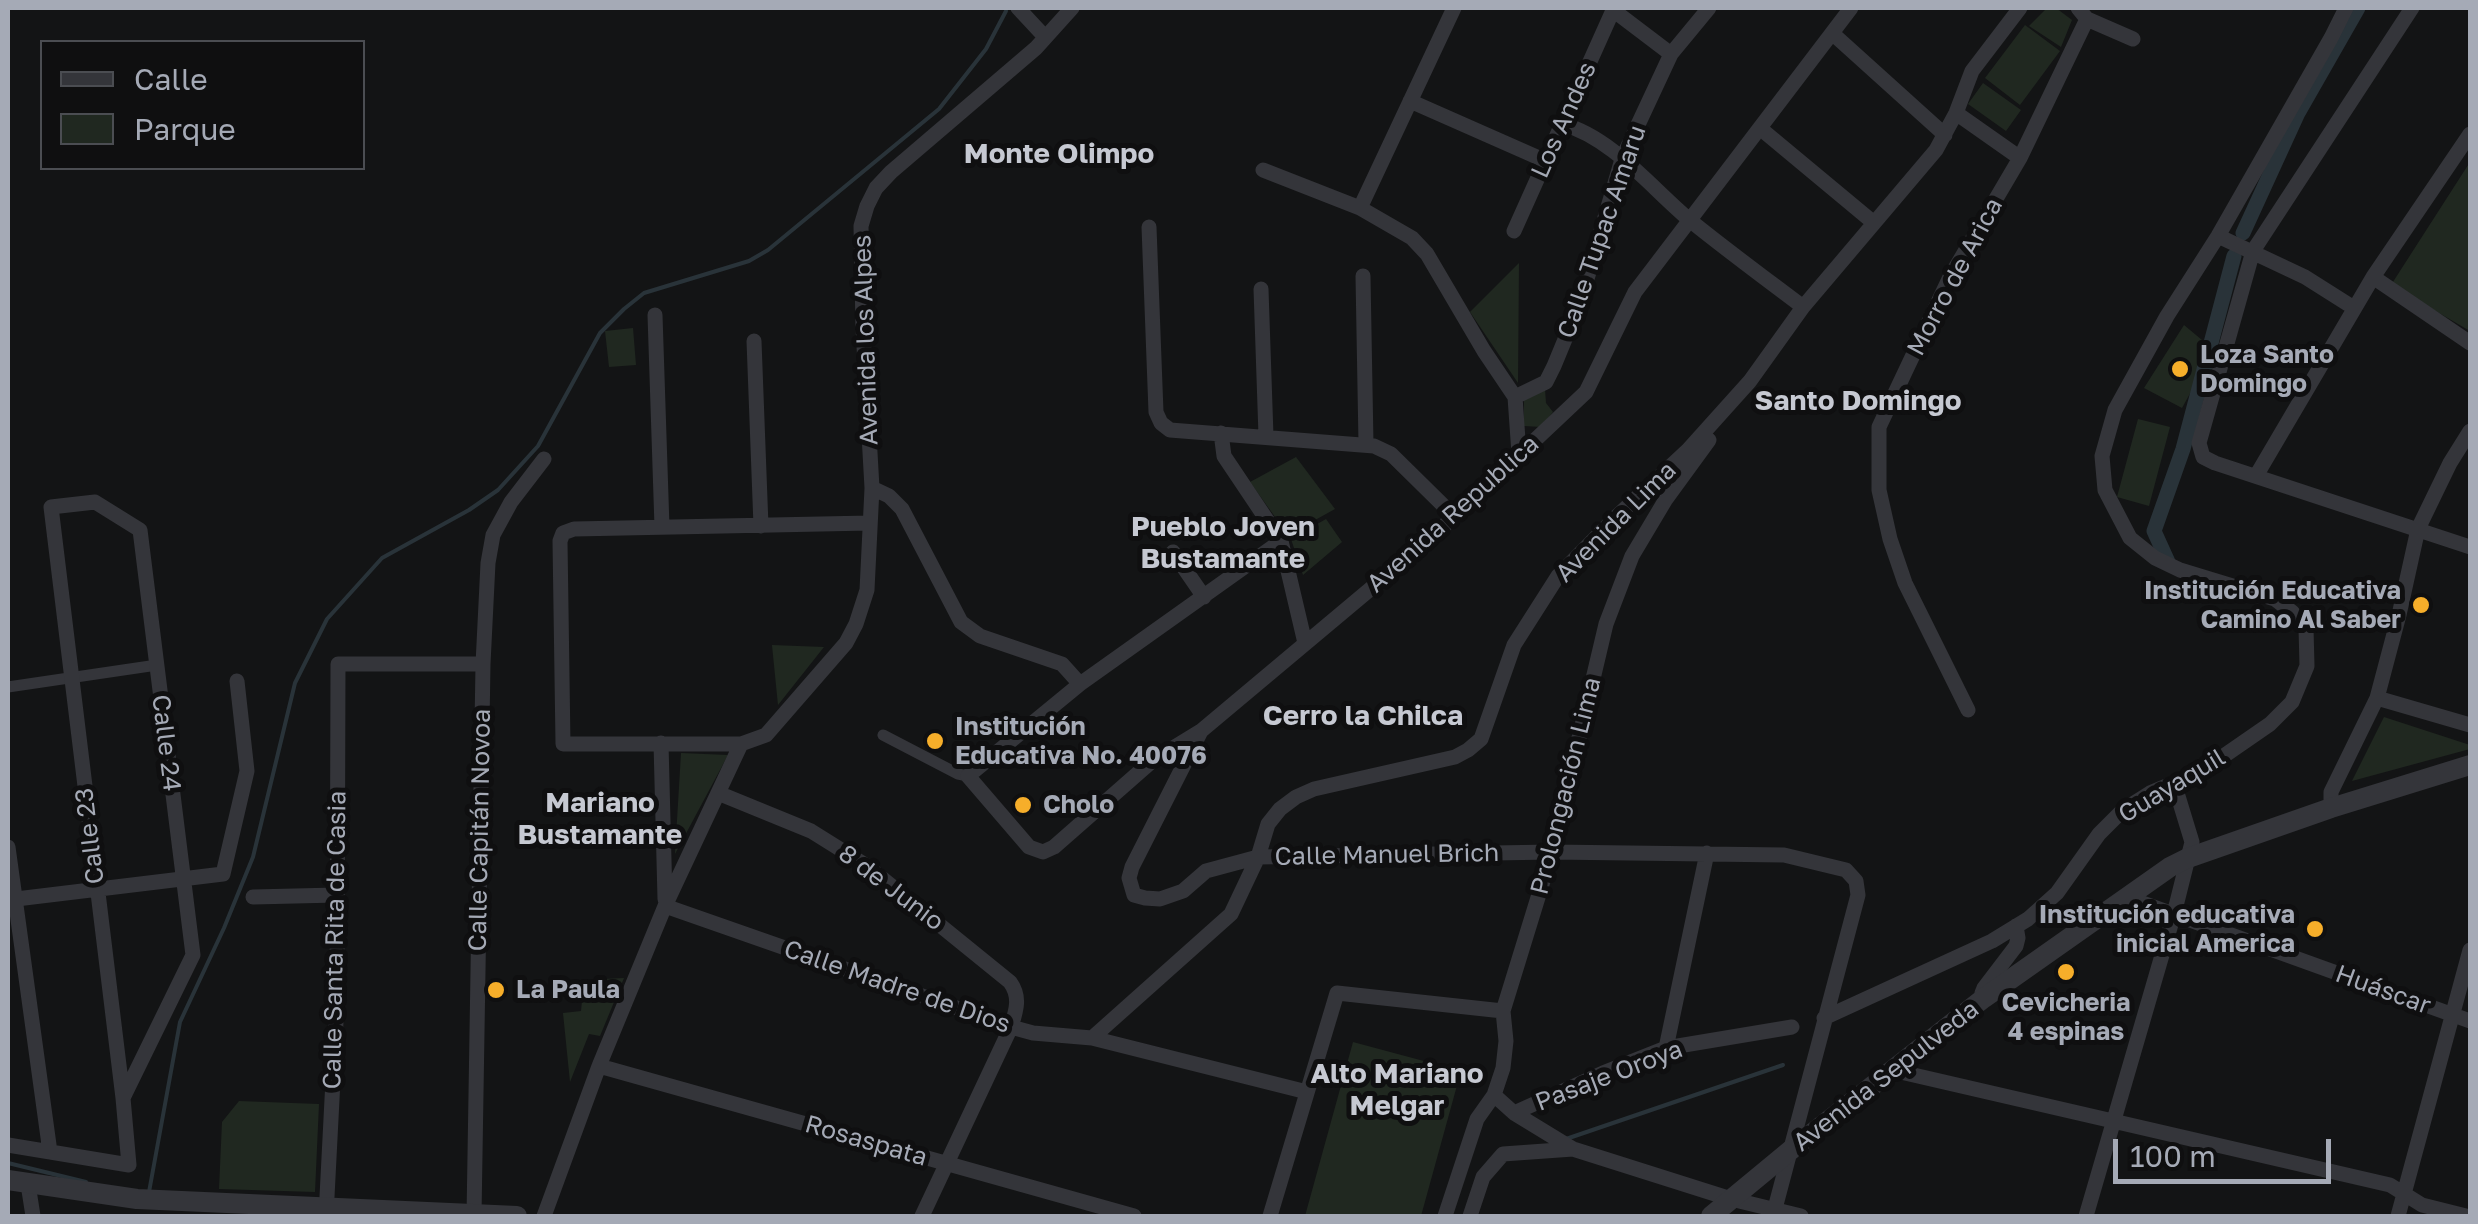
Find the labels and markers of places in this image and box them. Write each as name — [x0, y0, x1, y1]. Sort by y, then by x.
place label: Loza Santo Domingo — [2200, 340, 2334, 399]
marker: Loza Santo Domingo — [2169, 358, 2191, 380]
place label: Institución Educativa Camino Al Saber — [2144, 576, 2401, 635]
marker: Institución Educativa Camino Al Saber — [2410, 594, 2432, 616]
place label: Institución Educativa No. 40076 — [955, 712, 1207, 771]
marker: Institución Educativa No. 40076 — [924, 730, 946, 752]
place label: Cholo — [1043, 790, 1114, 820]
marker: Cholo — [1012, 794, 1034, 816]
place label: Institución educativa inicial America — [2039, 900, 2295, 959]
marker: Institución educativa inicial America — [2304, 918, 2326, 940]
marker: Cevicheria 4 espinas — [2055, 961, 2077, 983]
place label: La Paula — [516, 975, 620, 1005]
marker: La Paula — [485, 979, 507, 1001]
place label: Cevicheria 4 espinas — [2001, 988, 2131, 1047]

